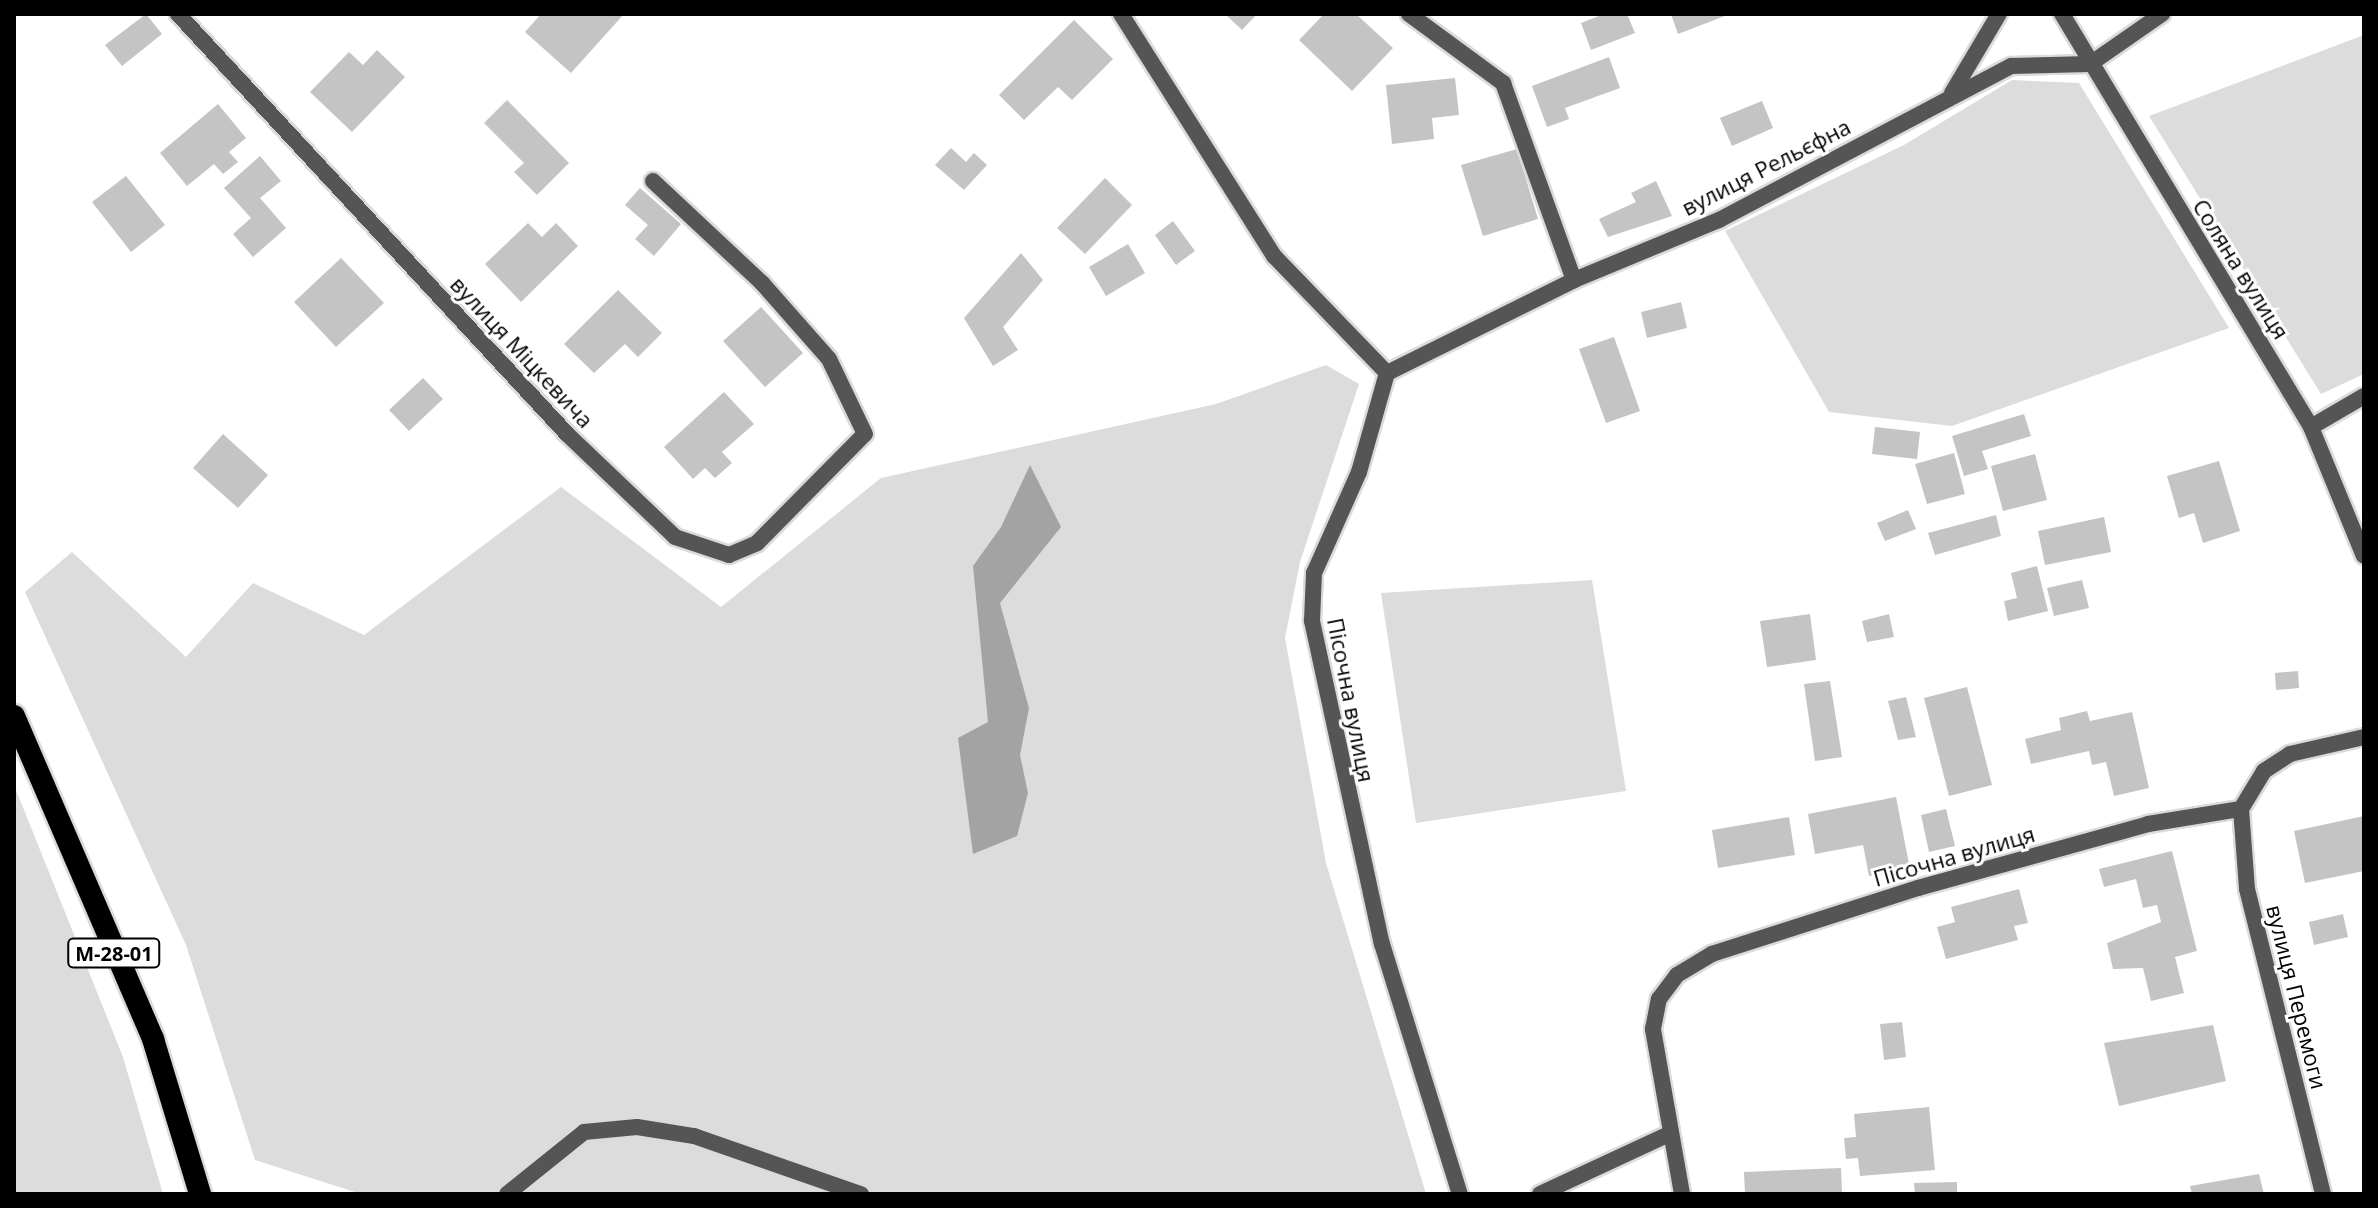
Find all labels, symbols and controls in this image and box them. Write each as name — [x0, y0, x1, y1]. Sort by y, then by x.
street label: вулиця Рельєфна — [1677, 113, 1855, 221]
street label: Соляна вулиця — [2187, 194, 2295, 344]
street label: вулиця Міцкевича — [445, 271, 599, 433]
street label: Пісочна вулиця — [1322, 616, 1380, 784]
street label: Пісочна вулиця — [1870, 820, 2038, 892]
street label: вулиця Перемоги — [2261, 902, 2333, 1092]
road number: М-28-01 — [66, 937, 162, 969]

